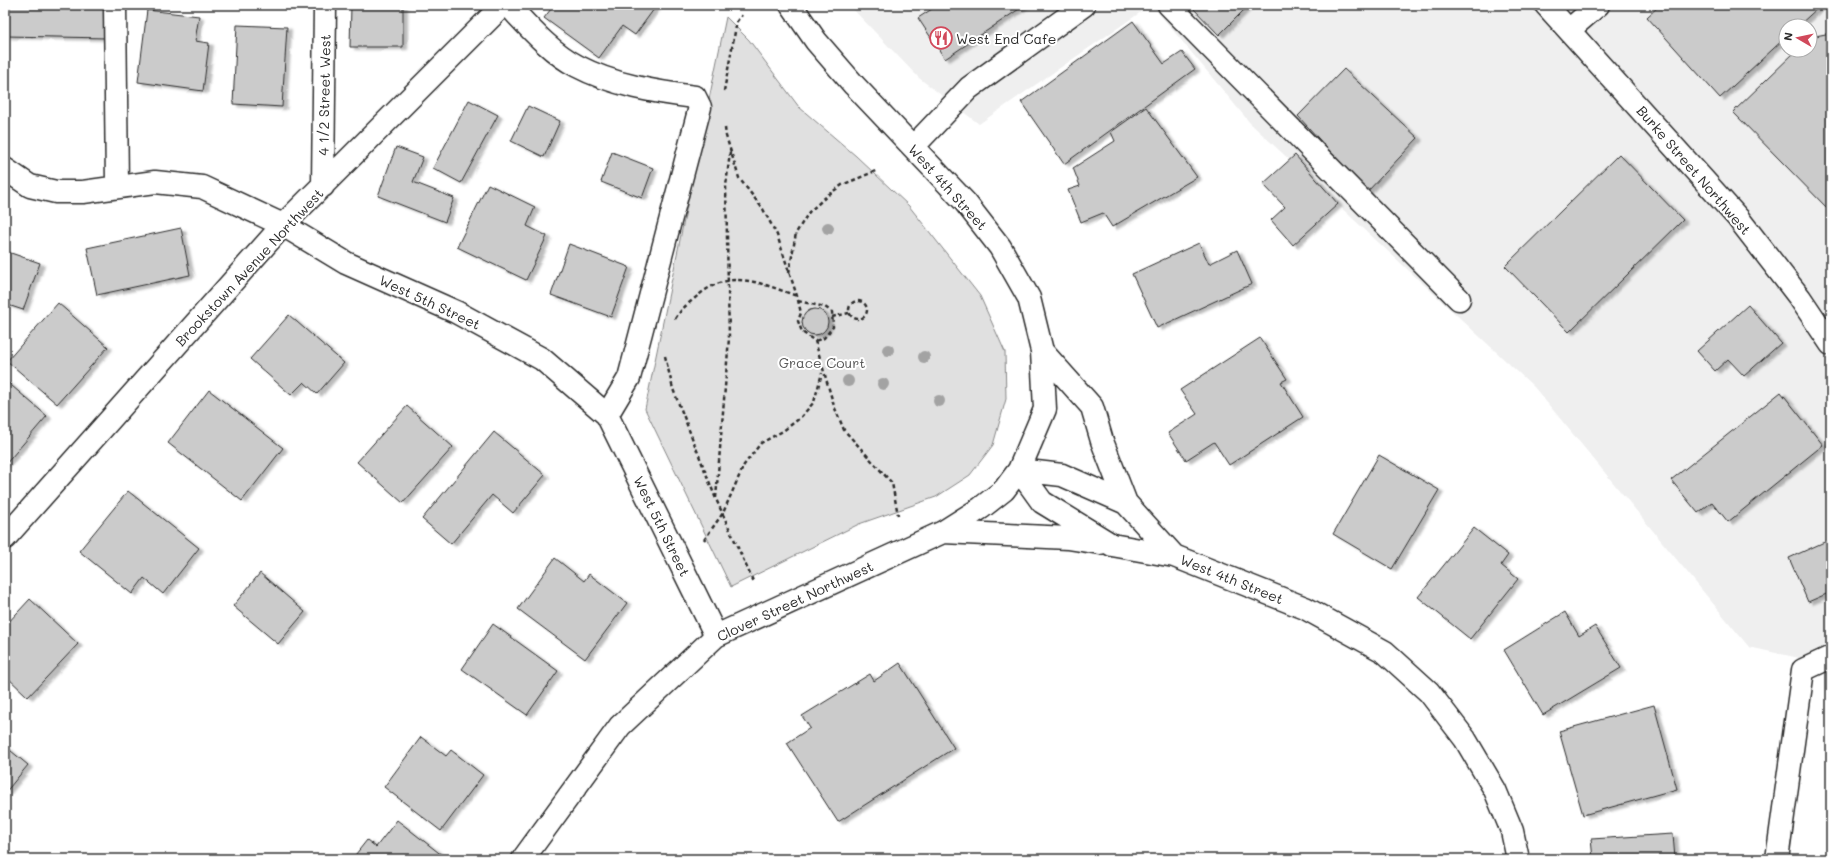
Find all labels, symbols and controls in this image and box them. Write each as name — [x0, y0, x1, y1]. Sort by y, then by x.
north arrow — [1778, 18, 1818, 58]
restaurant icon: West End Cafe — [928, 25, 954, 51]
place label: West End Cafe — [956, 29, 1056, 48]
text: N — [1780, 31, 1796, 42]
street label: 4 1/2 Street West — [313, 34, 335, 156]
street label: Burke Street Northwest — [1633, 101, 1755, 239]
street label: West 4th Street — [904, 140, 992, 234]
street label: Brookstown Avenue Northwest — [171, 184, 327, 350]
street label: West 5th Street — [376, 270, 484, 334]
park label: Grace Court — [779, 353, 865, 372]
street label: West 5th Street — [629, 473, 695, 579]
street label: West 4th Street — [1178, 550, 1286, 608]
street label: Clover Street Northwest — [714, 556, 876, 646]

